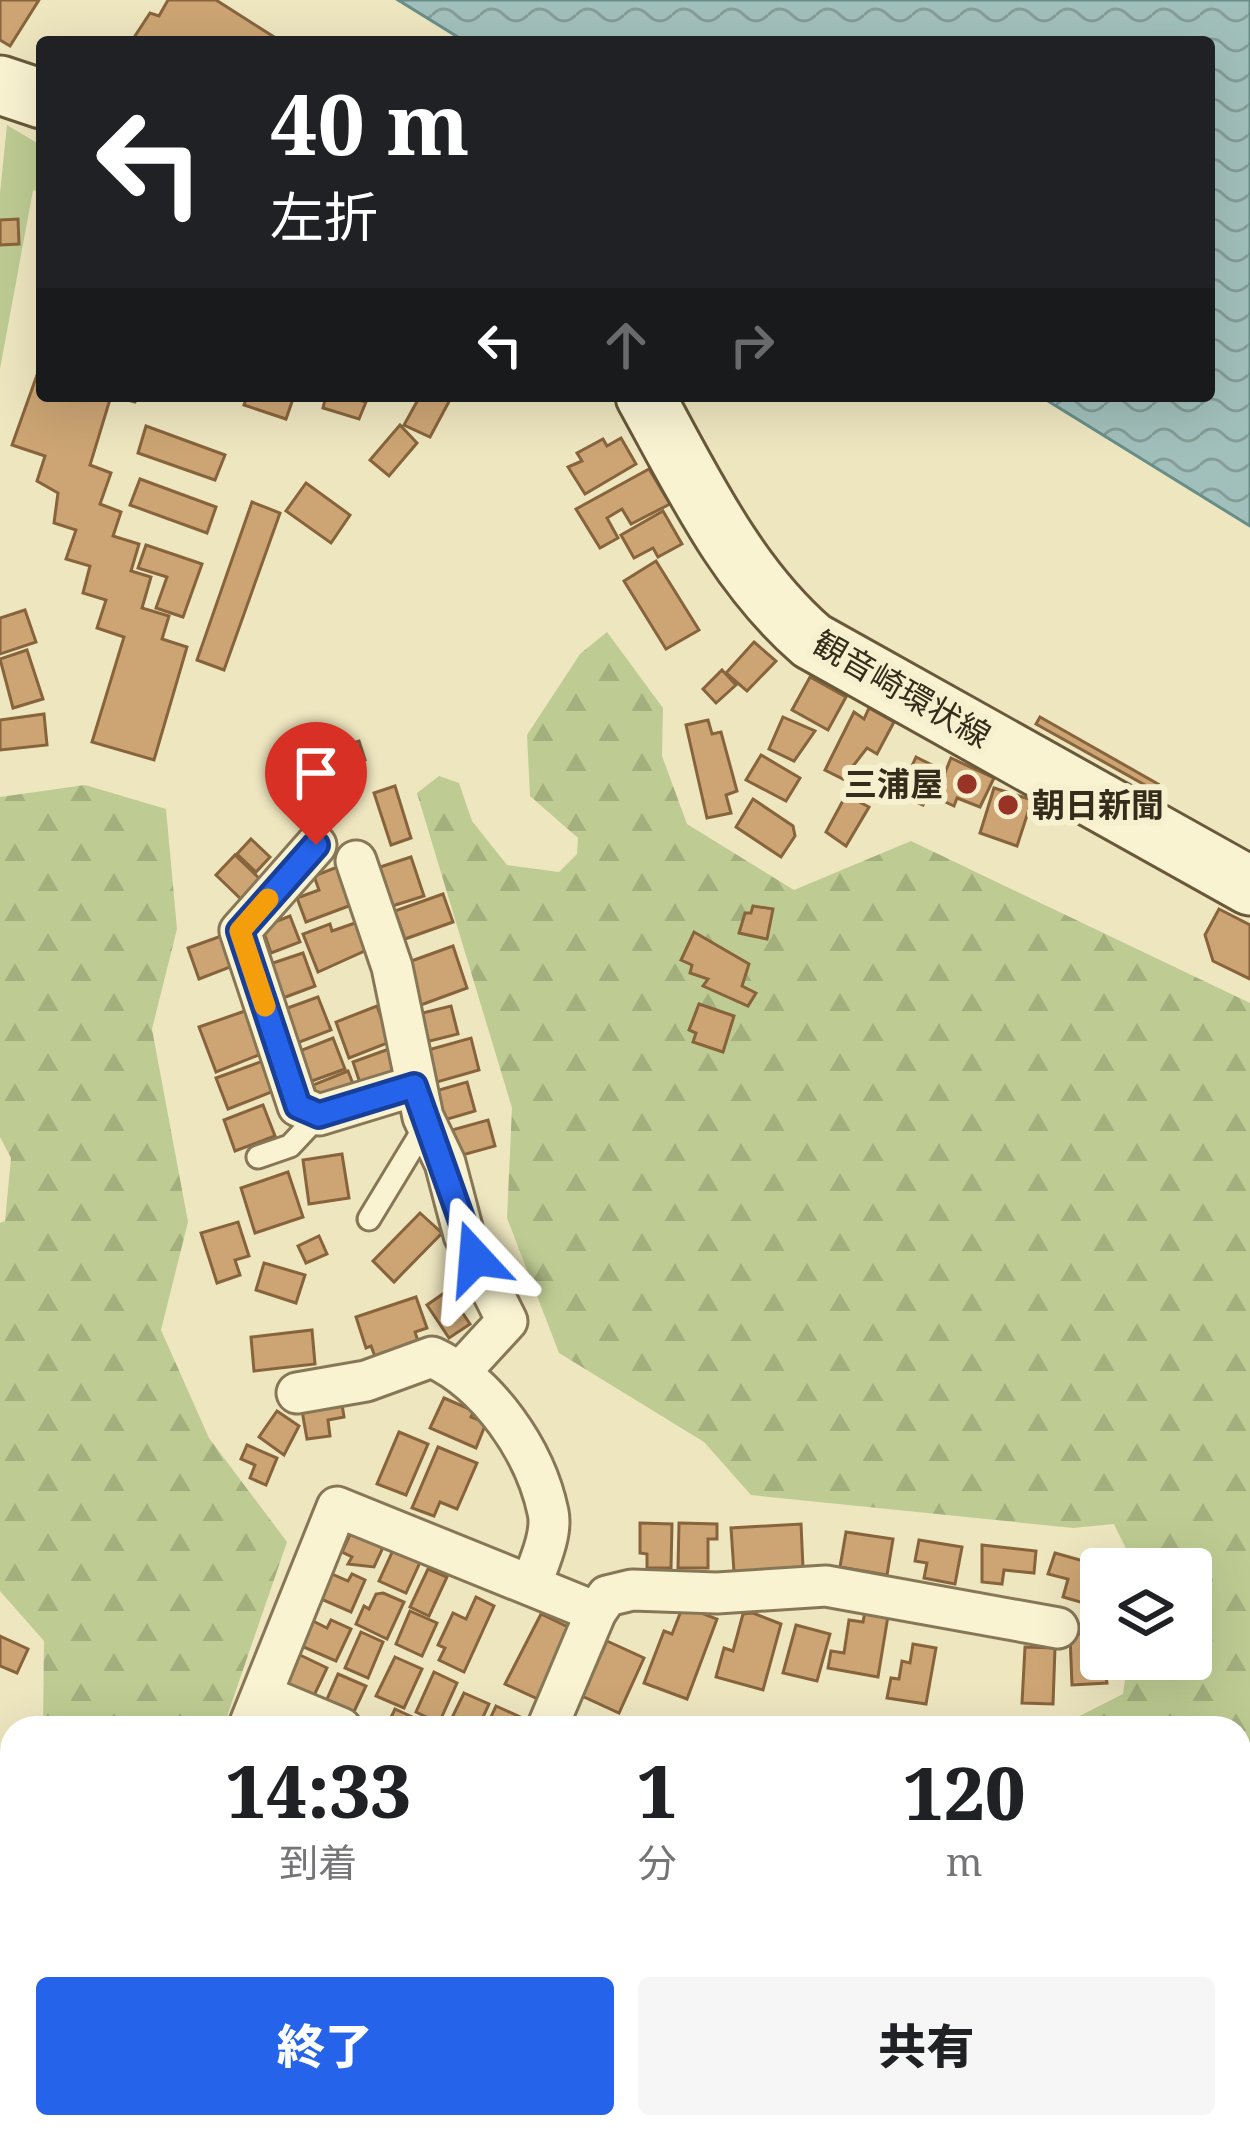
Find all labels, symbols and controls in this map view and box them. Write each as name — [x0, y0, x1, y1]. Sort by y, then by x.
text: 40 m — [270, 65, 470, 180]
icon: left — [72, 84, 228, 240]
text: 左折 — [270, 179, 378, 253]
icon: left — [467, 312, 533, 378]
icon: ahead — [593, 312, 659, 378]
icon: right — [719, 312, 785, 378]
street label: 観音崎環状線 — [805, 620, 999, 758]
pin — [265, 722, 367, 845]
icon: arrive — [283, 740, 349, 806]
place label: 三浦屋 — [844, 761, 943, 806]
marker: 三浦屋 — [954, 771, 980, 797]
place label: 朝日新聞 — [1032, 782, 1164, 827]
marker: 朝日新聞 — [995, 792, 1021, 818]
position arrow — [412, 1195, 538, 1321]
map controls — [1080, 1548, 1212, 1680]
button: layers — [1080, 1548, 1212, 1680]
text: 14:33 — [225, 1741, 411, 1839]
text: 1 — [637, 1741, 678, 1839]
text: 120 — [903, 1743, 1025, 1841]
text: m — [946, 1834, 983, 1887]
text: 到着 — [279, 1835, 357, 1888]
text: 分 — [638, 1835, 677, 1888]
button: 終了 — [36, 1977, 614, 2115]
button: 共有 — [638, 1977, 1215, 2115]

